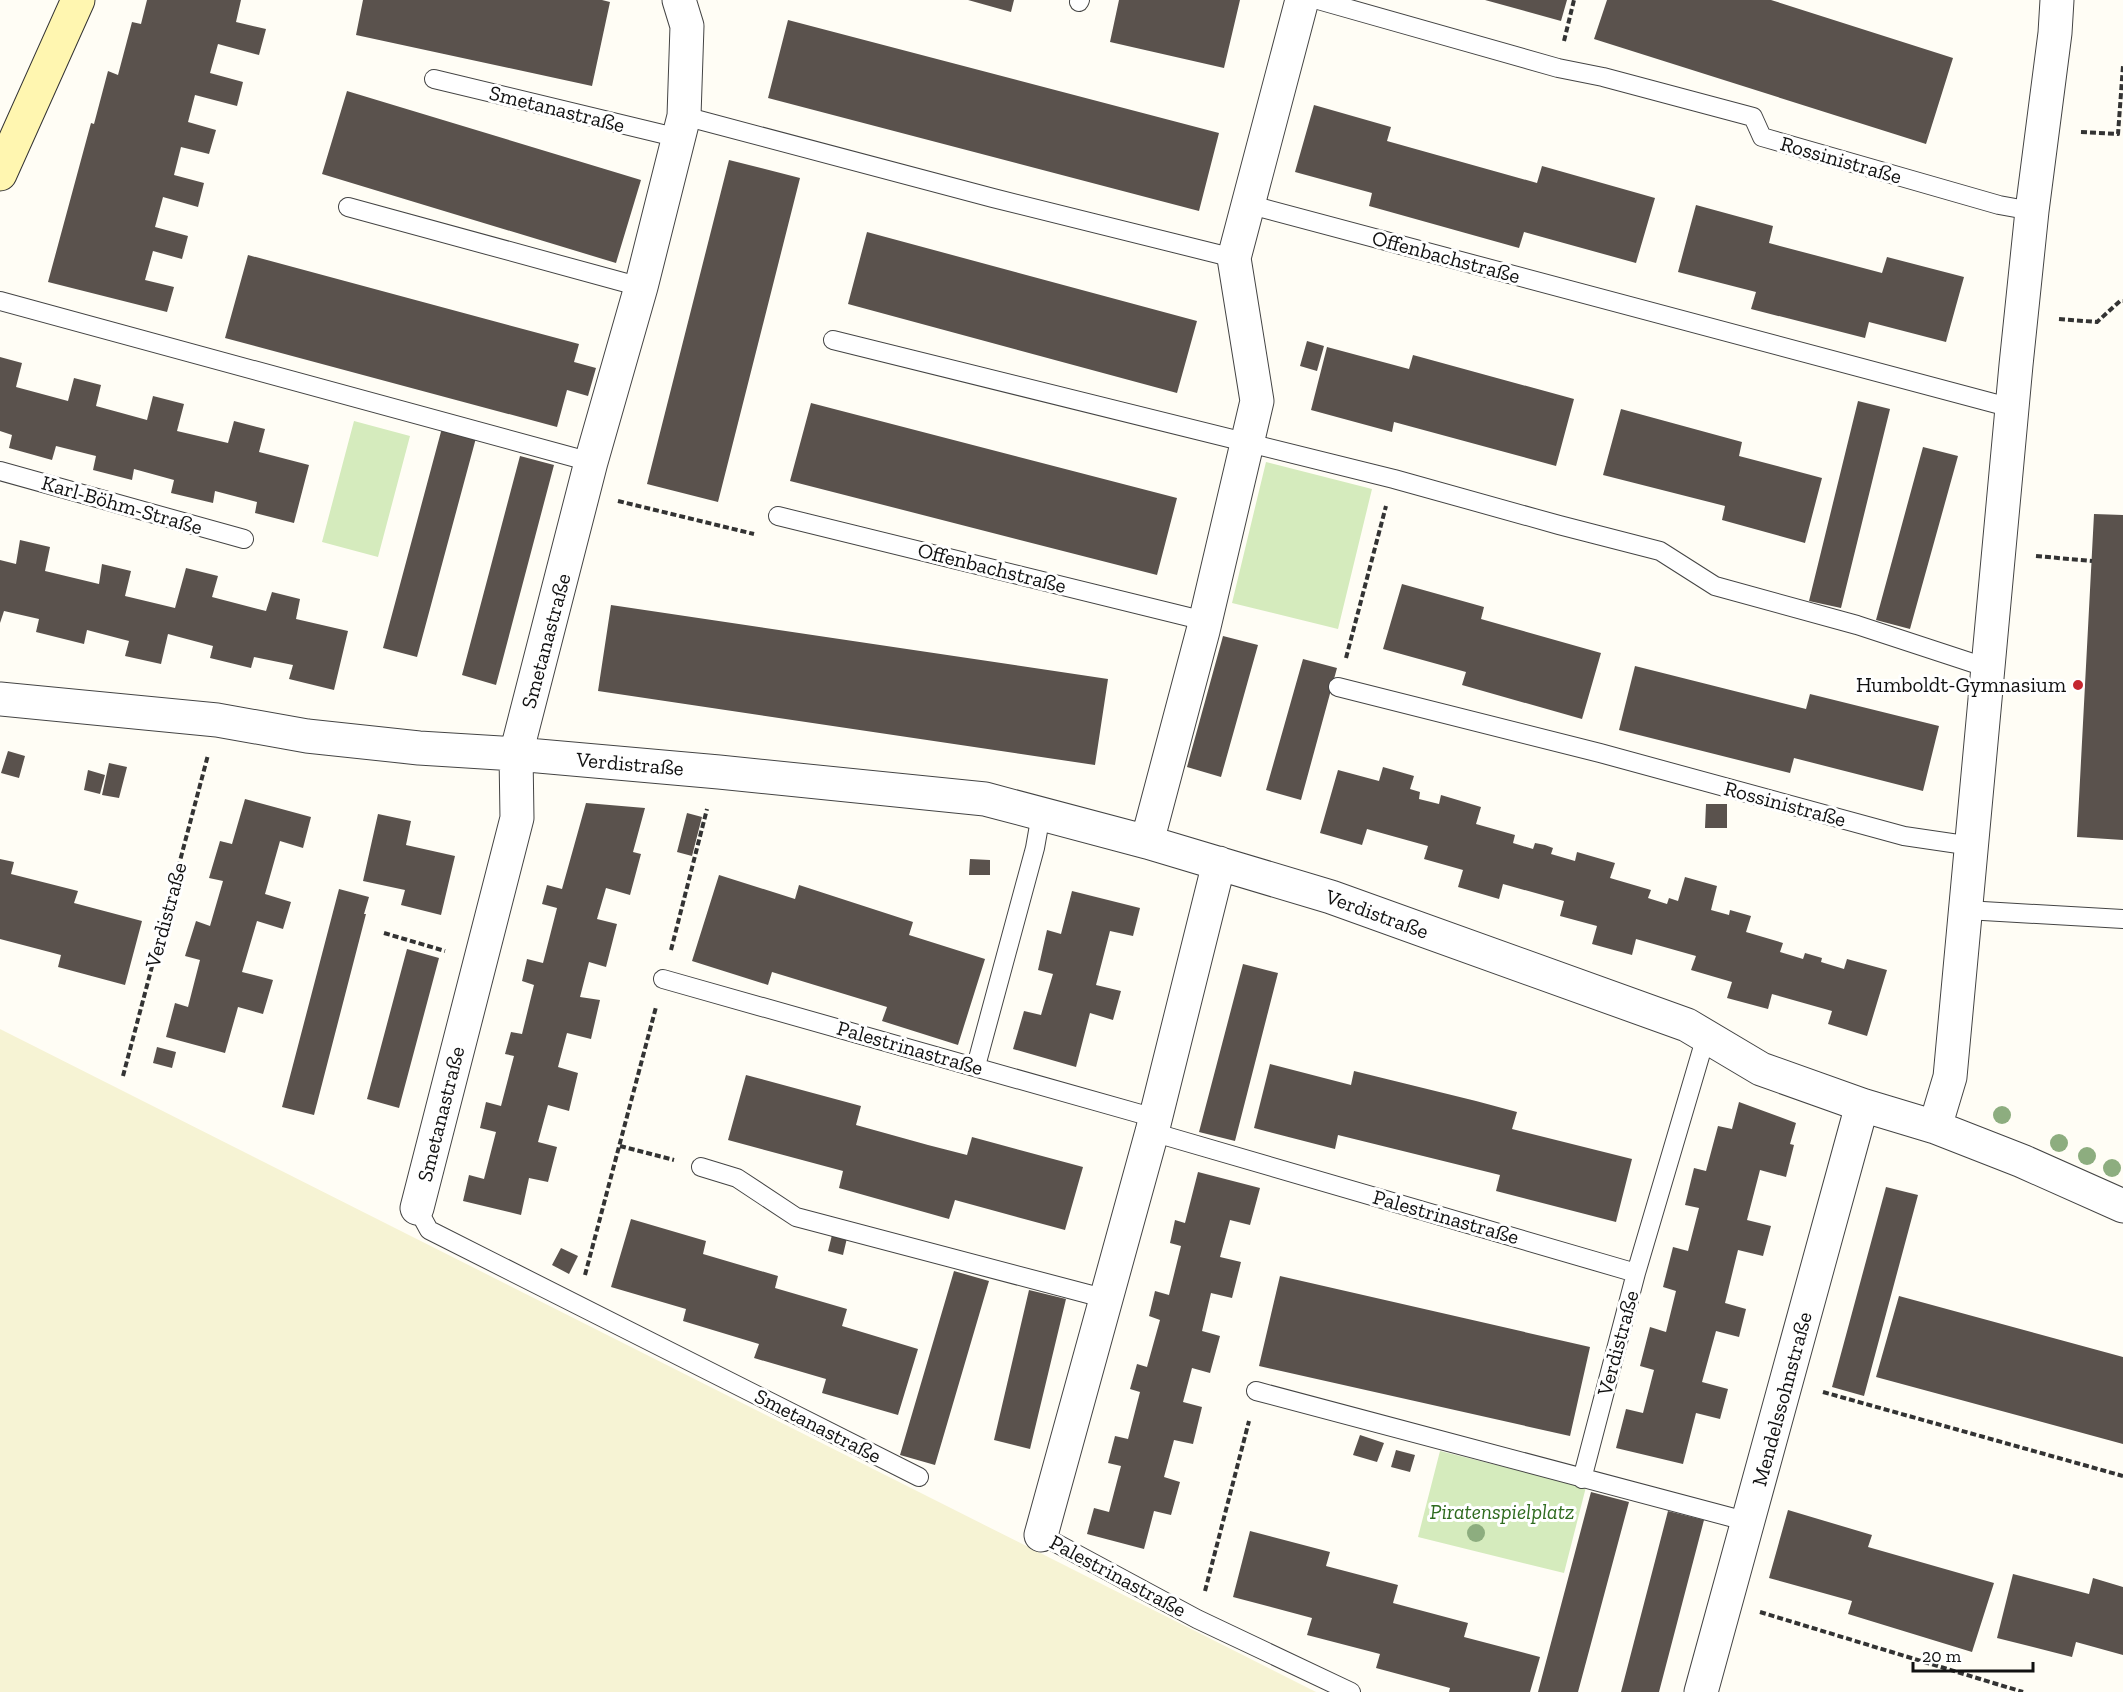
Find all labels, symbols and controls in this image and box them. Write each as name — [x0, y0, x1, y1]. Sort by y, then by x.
street label: Smetanastraße — [487, 80, 628, 137]
street label: Rossinistraße — [1778, 130, 1905, 189]
street label: Offenbachstraße — [1369, 225, 1523, 288]
street label: Karl-Böhm-Straße — [39, 470, 206, 539]
street label: Offenbachstraße — [915, 537, 1069, 598]
street label: Smetanastraße — [515, 570, 576, 711]
place label: Humboldt-Gymnasium — [1856, 672, 2066, 697]
marker: Humboldt-Gymnasium — [2071, 678, 2085, 692]
street label: Verdistraße — [574, 746, 685, 781]
street label: Rossinistraße — [1721, 775, 1849, 832]
street label: Verdistraße — [139, 859, 192, 971]
street label: Verdistraße — [1321, 883, 1432, 944]
street label: Palestrinastraße — [834, 1015, 986, 1080]
street label: Smetanastraße — [412, 1043, 469, 1184]
street label: Palestrinastraße — [1370, 1184, 1522, 1249]
street label: Verdistraße — [1591, 1287, 1644, 1399]
street label: Mendelssohnstraße — [1746, 1309, 1817, 1489]
street label: Smetanastraße — [751, 1383, 886, 1468]
park label: Piratenspielplatz — [1430, 1499, 1574, 1524]
street label: Palestrinastraße — [1046, 1529, 1191, 1622]
scale bar — [1913, 1635, 2033, 1673]
text: 20 m — [1922, 1645, 1962, 1667]

